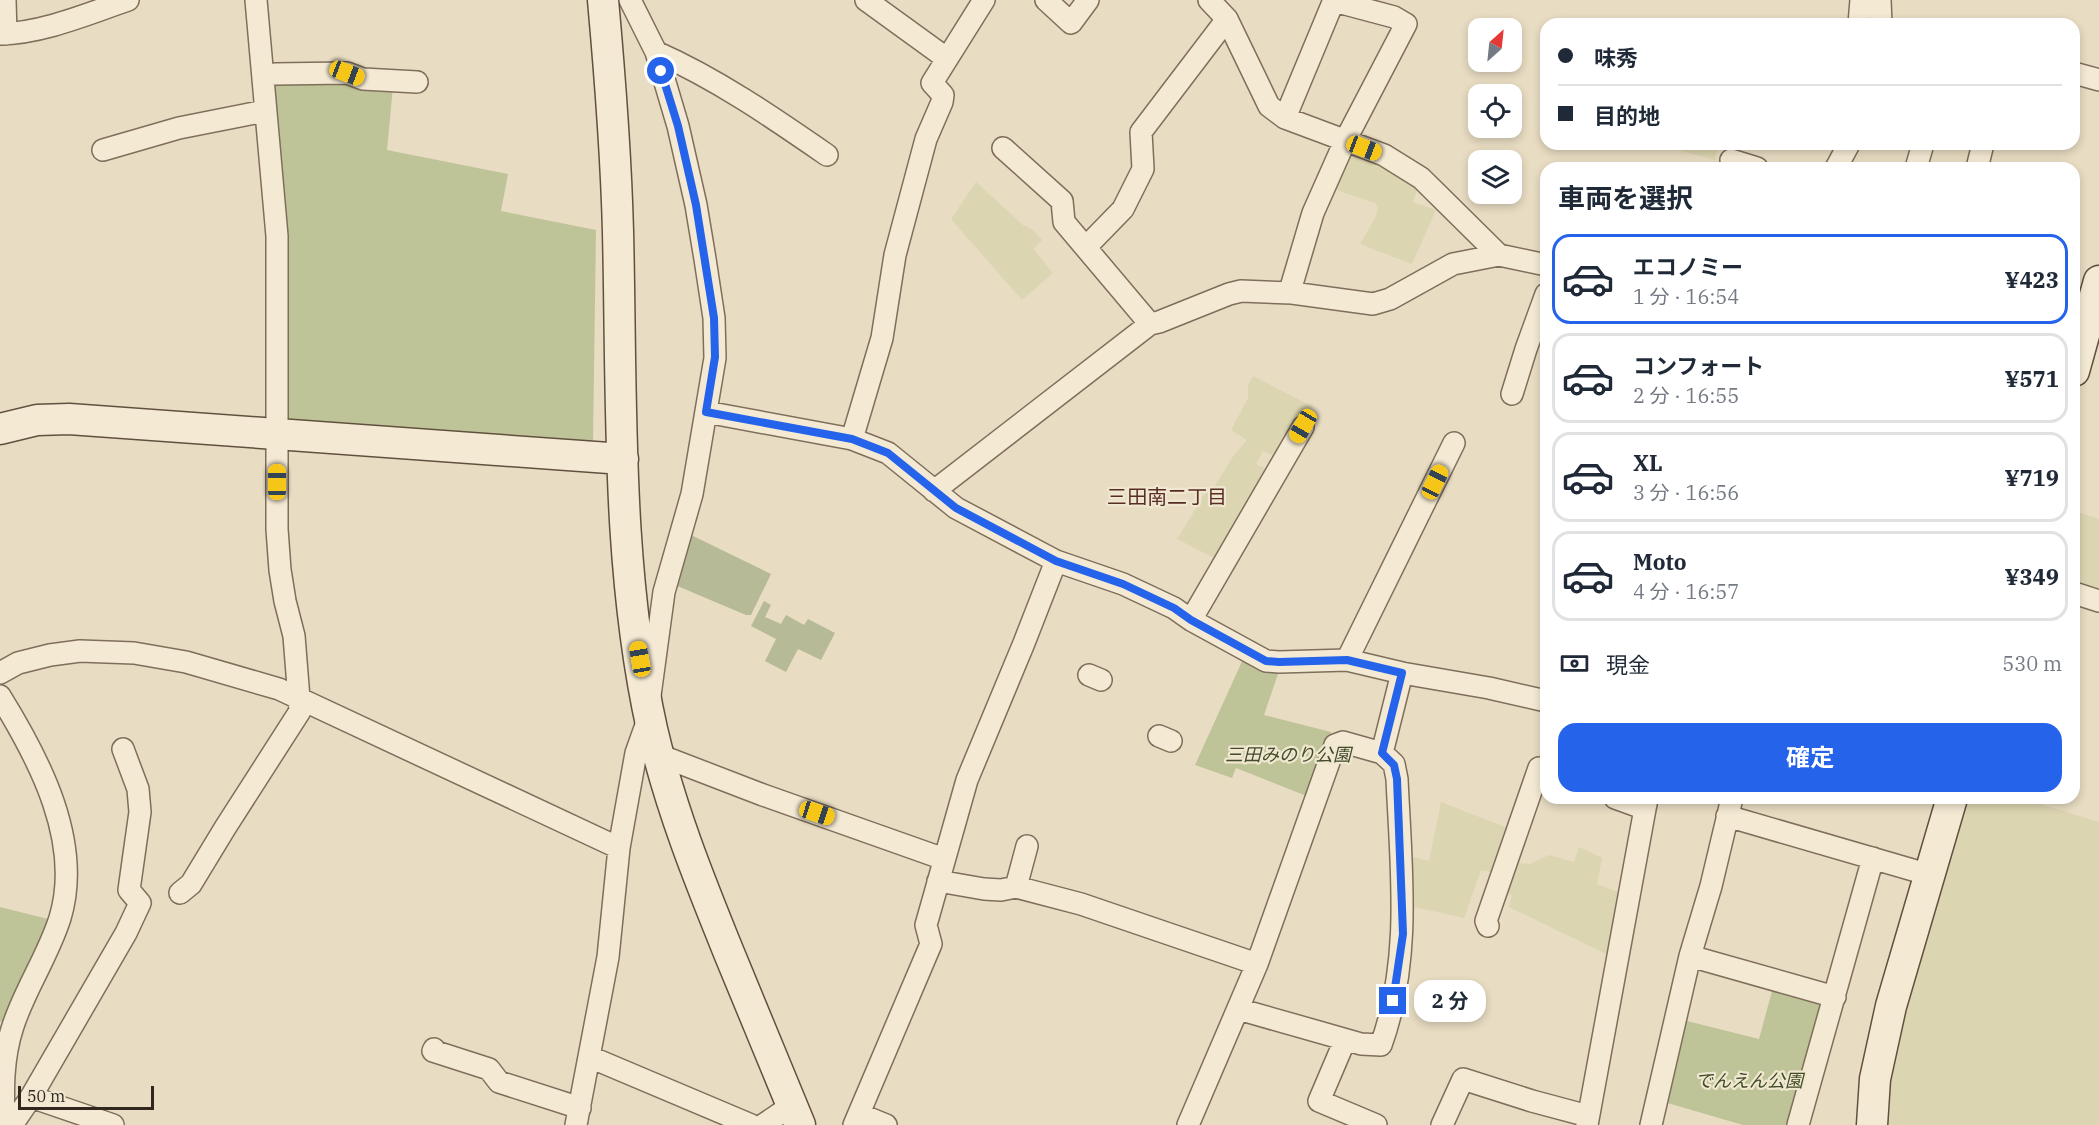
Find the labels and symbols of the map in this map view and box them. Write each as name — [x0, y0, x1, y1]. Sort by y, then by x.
north arrow — [1468, 18, 1522, 72]
route start — [647, 57, 674, 84]
car — [327, 58, 367, 88]
car — [1344, 133, 1384, 163]
car — [1286, 406, 1320, 446]
car — [1419, 462, 1451, 502]
car — [268, 464, 286, 500]
district label: 三田南二丁目 — [1107, 483, 1227, 510]
car — [628, 640, 652, 678]
park label: 三田みのり公園 — [1225, 743, 1354, 766]
car — [797, 799, 837, 827]
callout: 2 分 — [1414, 980, 1486, 1022]
route end — [1379, 987, 1406, 1014]
park label: でんえん公園 — [1695, 1069, 1806, 1092]
scale bar — [18, 1083, 154, 1110]

